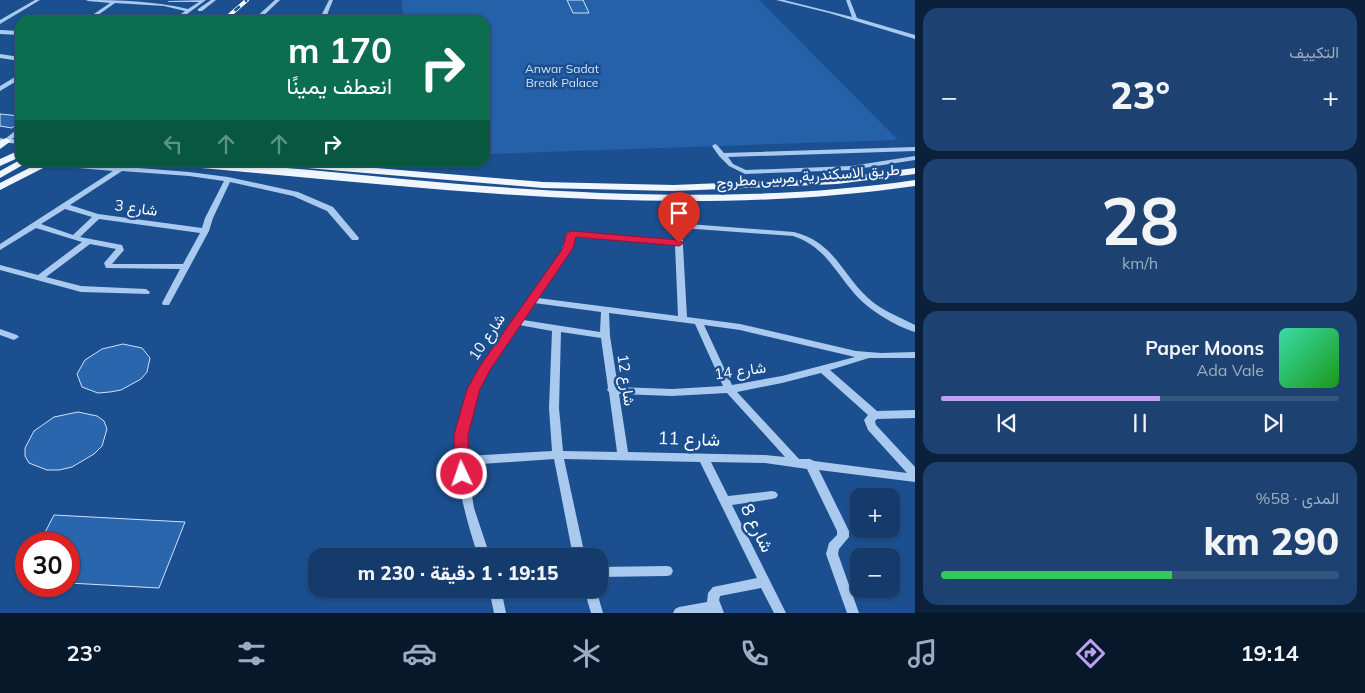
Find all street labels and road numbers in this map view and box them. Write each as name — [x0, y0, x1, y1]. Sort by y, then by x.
street label: طريق الاسكندرية, مرسى مطروح — [716, 160, 901, 193]
street label: شارع 3 — [113, 195, 159, 222]
street label: شارع 10 — [464, 310, 511, 365]
street label: شارع 12 — [611, 353, 640, 407]
street label: شارع 14 — [713, 357, 767, 386]
street label: شارع 11 — [657, 426, 721, 452]
street label: شارع 8 — [735, 499, 779, 557]

